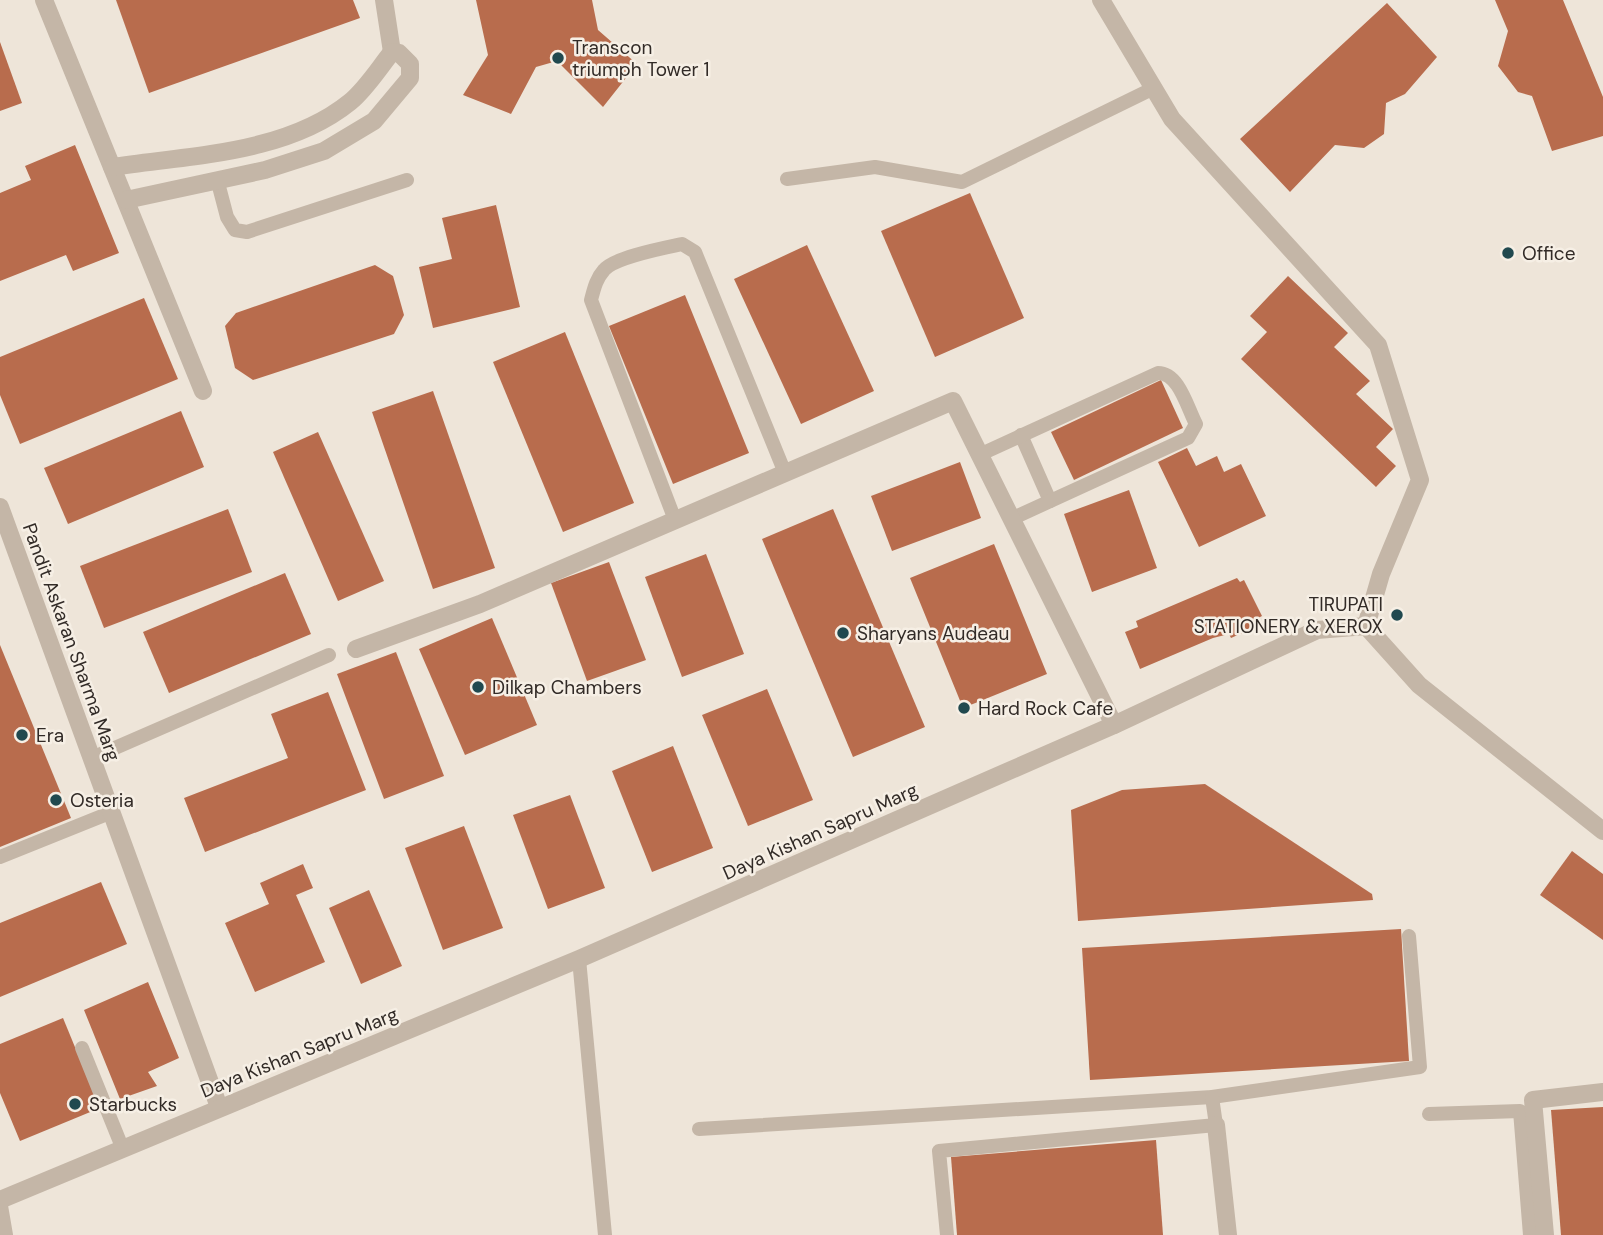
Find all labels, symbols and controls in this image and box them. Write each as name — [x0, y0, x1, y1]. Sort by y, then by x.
place label: Transcon triumph Tower 1 — [572, 35, 710, 82]
marker: Transcon triumph Tower 1 — [550, 50, 566, 66]
place label: Office — [1522, 241, 1576, 266]
marker: Office — [1500, 245, 1516, 261]
street label: Pandit Askaran Sharma Marg — [17, 520, 126, 765]
place label: TIRUPATI STATIONERY & XEROX — [1194, 592, 1383, 639]
marker: TIRUPATI STATIONERY & XEROX — [1389, 607, 1405, 623]
place label: Sharyans Audeau — [857, 621, 1009, 646]
marker: Sharyans Audeau — [835, 625, 851, 641]
place label: Dilkap Chambers — [492, 675, 642, 700]
marker: Dilkap Chambers — [470, 679, 486, 695]
place label: Hard Rock Cafe — [978, 696, 1113, 721]
marker: Hard Rock Cafe — [956, 700, 972, 716]
place label: Era — [36, 723, 64, 748]
marker: Era — [14, 727, 30, 743]
street label: Daya Kishan Sapru Marg — [719, 777, 922, 886]
place label: Osteria — [70, 788, 134, 813]
marker: Osteria — [48, 792, 64, 808]
street label: Daya Kishan Sapru Marg — [197, 1001, 402, 1104]
place label: Starbucks — [89, 1092, 177, 1117]
marker: Starbucks — [67, 1096, 83, 1112]

